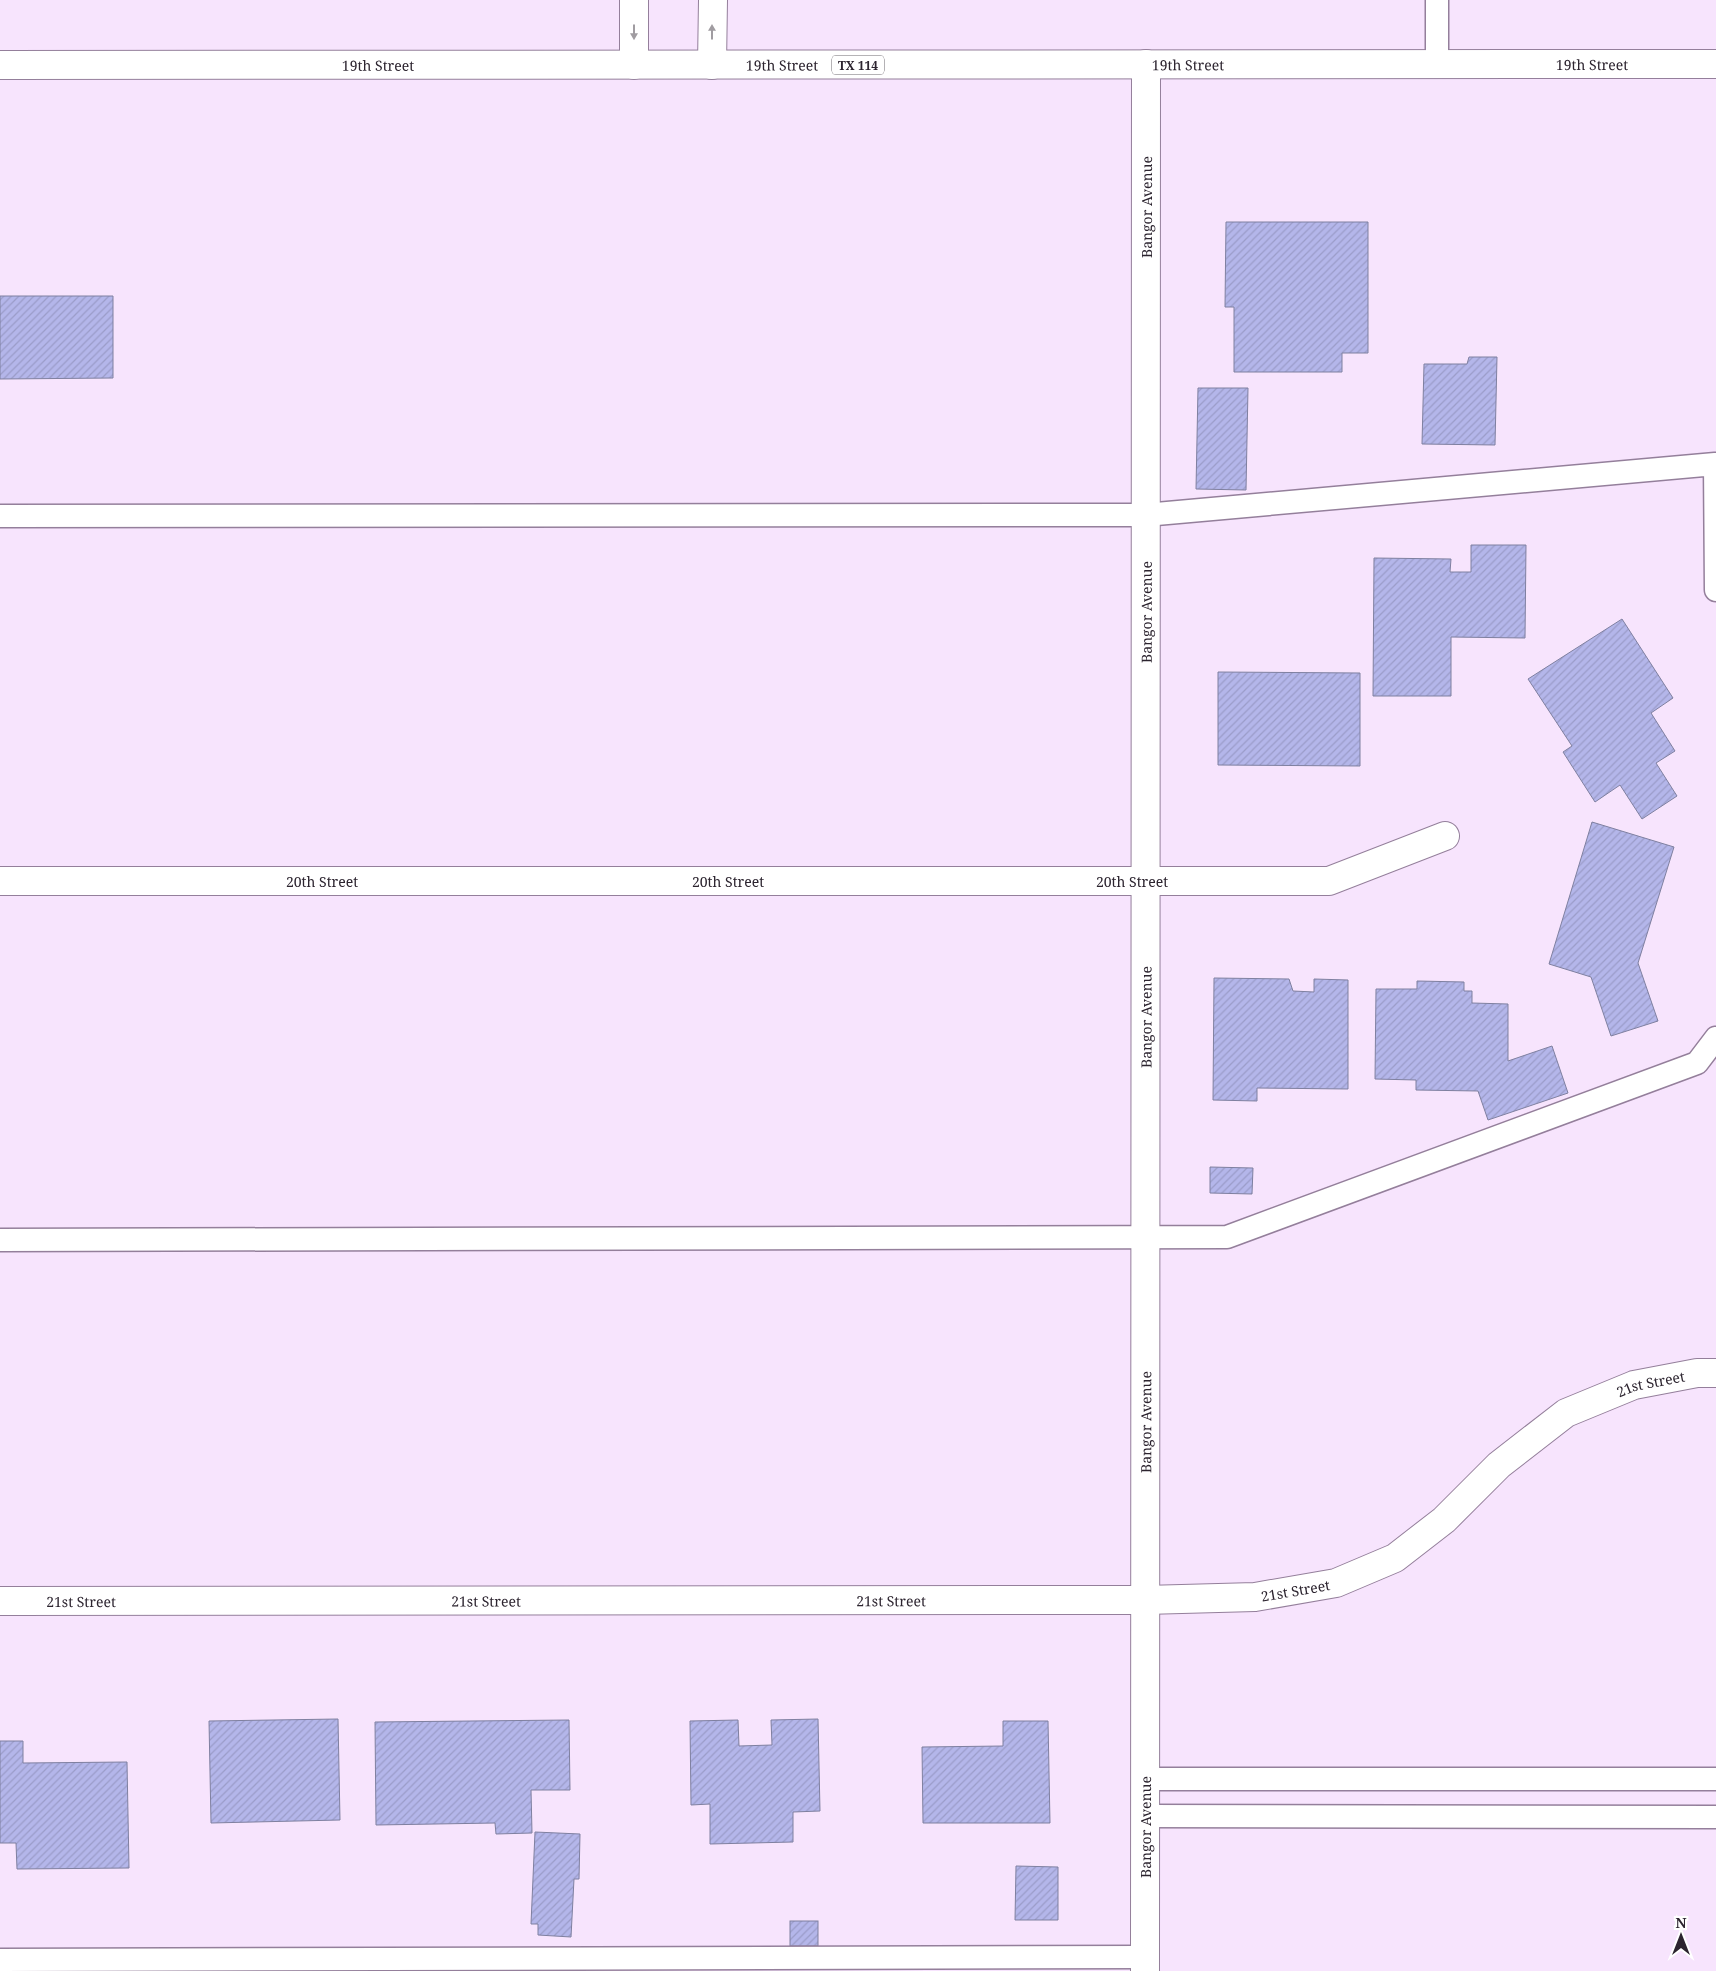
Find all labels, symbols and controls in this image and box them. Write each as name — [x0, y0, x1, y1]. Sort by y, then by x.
one-way arrow — [708, 24, 716, 40]
one-way arrow — [630, 25, 638, 41]
street label: 19th Street — [342, 55, 414, 74]
street label: 19th Street — [746, 55, 818, 74]
street label: 19th Street — [1152, 55, 1224, 74]
street label: 19th Street — [1556, 55, 1628, 74]
road number: TX 114 — [832, 56, 884, 74]
street label: Bangor Avenue — [1136, 156, 1155, 258]
street label: Bangor Avenue — [1136, 561, 1155, 663]
street label: 20th Street — [286, 872, 358, 891]
street label: 20th Street — [692, 872, 764, 891]
street label: 20th Street — [1096, 872, 1168, 891]
street label: Bangor Avenue — [1136, 966, 1155, 1068]
street label: 21st Street — [1613, 1366, 1686, 1401]
street label: Bangor Avenue — [1136, 1371, 1155, 1473]
street label: 21st Street — [1259, 1575, 1331, 1605]
street label: 21st Street — [46, 1591, 116, 1610]
street label: 21st Street — [451, 1591, 521, 1610]
street label: 21st Street — [856, 1591, 926, 1610]
street label: Bangor Avenue — [1136, 1776, 1155, 1878]
north arrow — [1656, 1911, 1706, 1961]
text: N — [1675, 1913, 1687, 1932]

